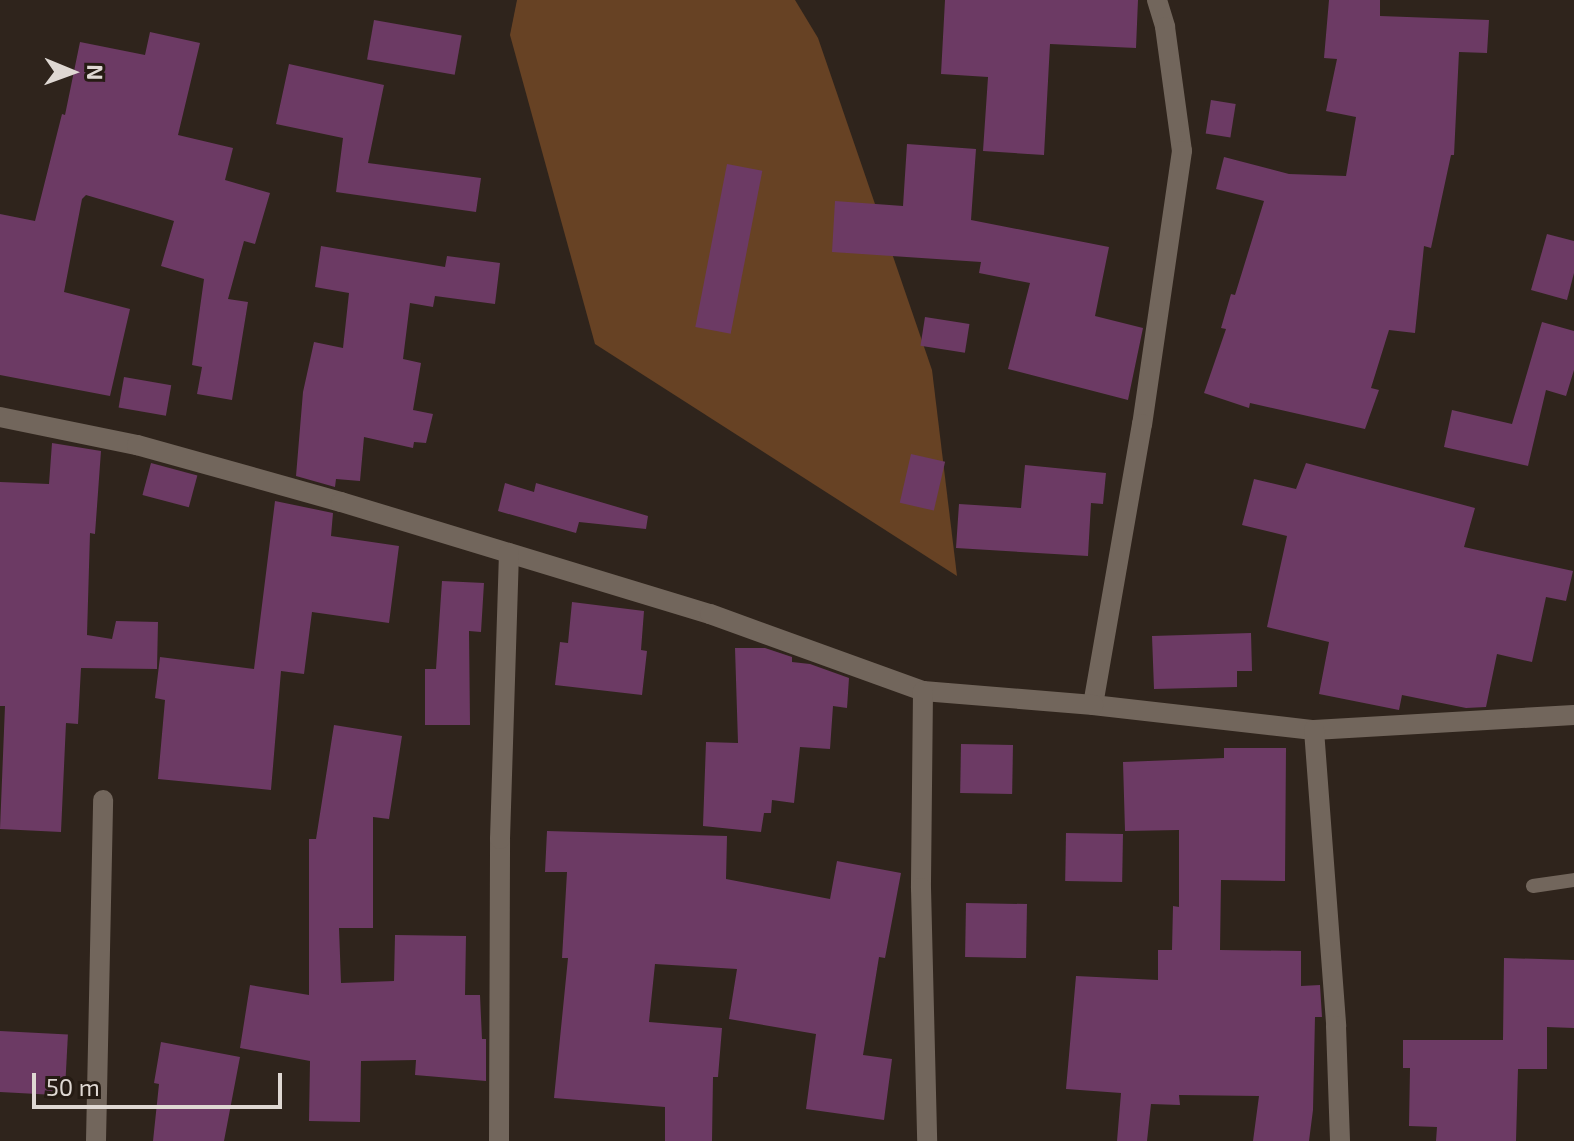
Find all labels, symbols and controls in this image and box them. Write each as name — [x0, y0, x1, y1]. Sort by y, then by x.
north arrow — [32, 32, 112, 112]
text: N — [83, 64, 109, 81]
scale bar — [36, 1057, 286, 1107]
text: 50 m — [46, 1072, 100, 1101]

